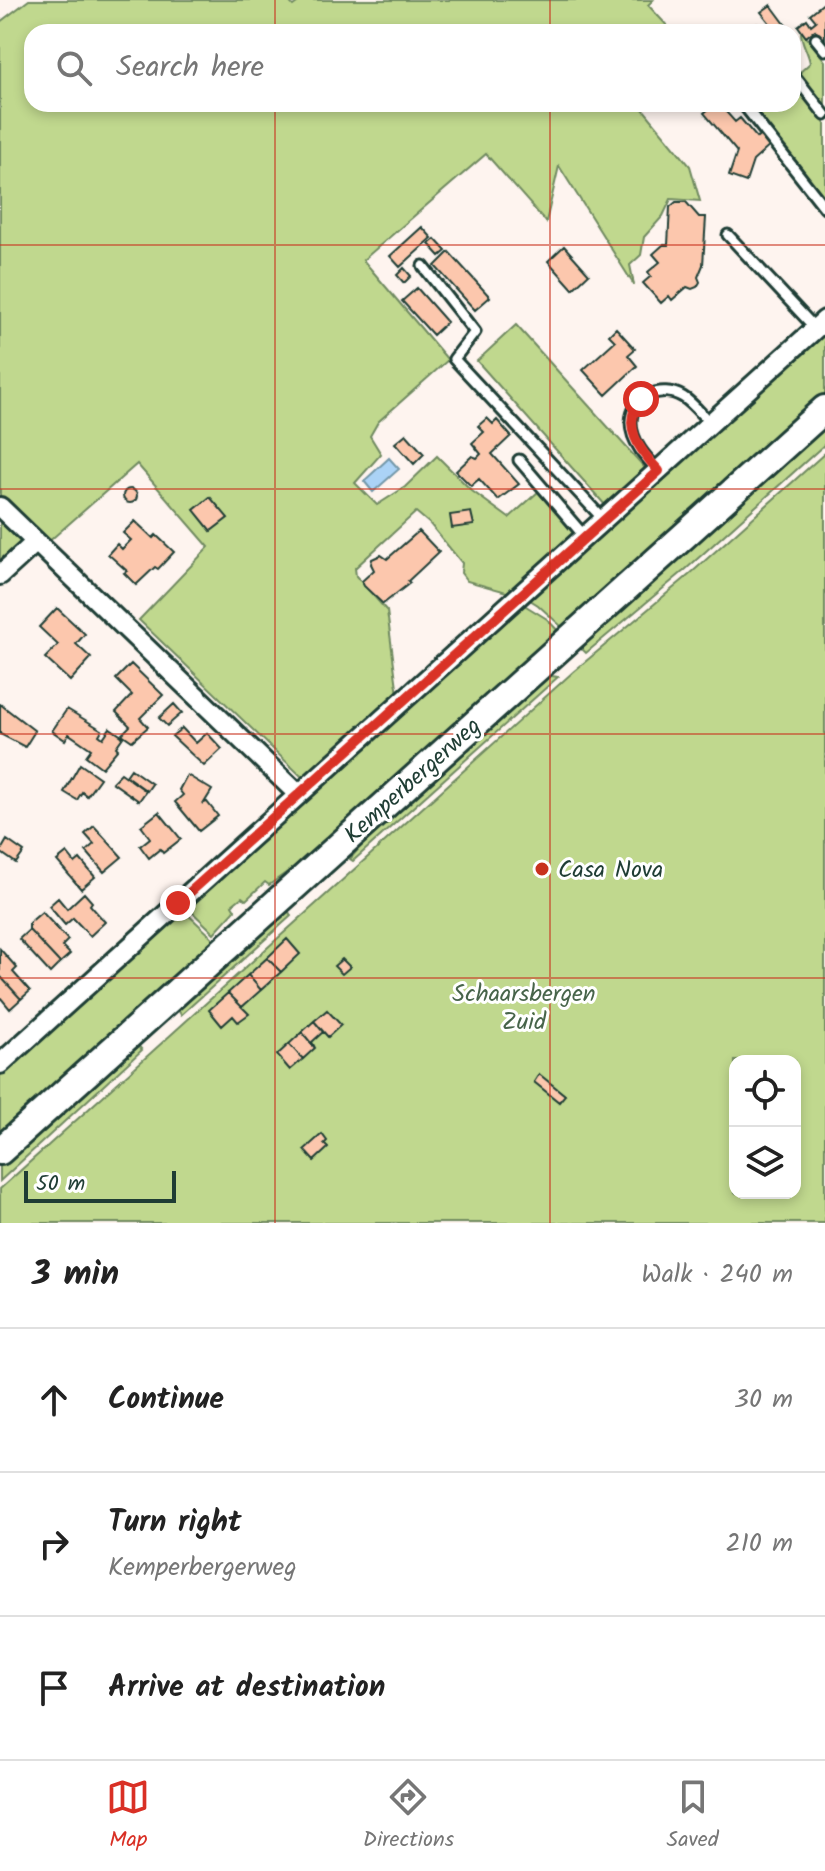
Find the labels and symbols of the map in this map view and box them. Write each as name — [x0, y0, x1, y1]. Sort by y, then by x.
route start — [623, 381, 659, 417]
street label: Kemperbergerweg — [335, 708, 491, 854]
place label: Casa Nova — [558, 851, 663, 890]
marker: Casa Nova — [533, 860, 551, 878]
route end — [160, 885, 196, 921]
park label: Schaarsbergen Zuid — [452, 975, 596, 1042]
scale bar — [24, 1167, 176, 1203]

